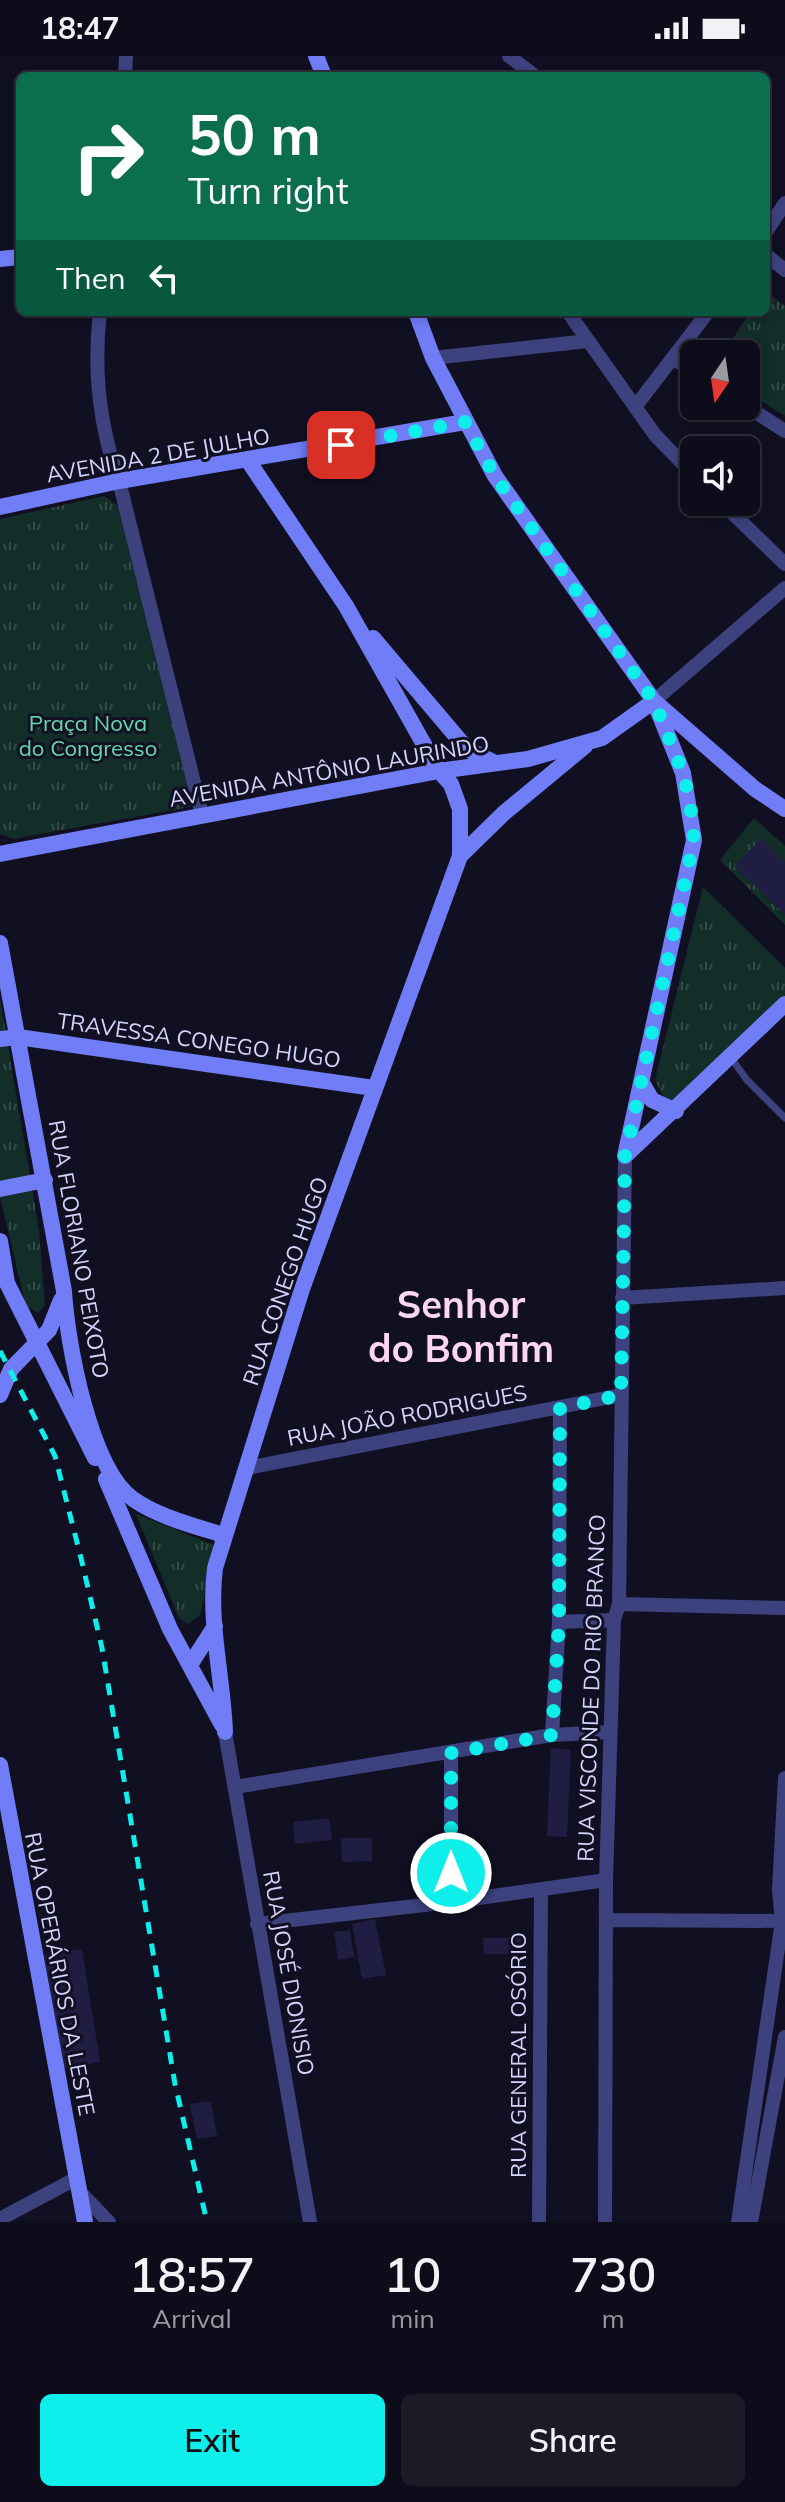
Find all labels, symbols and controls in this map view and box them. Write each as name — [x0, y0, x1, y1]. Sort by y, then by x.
text: 18:47 — [40, 9, 119, 47]
text: 50 m — [188, 99, 321, 169]
icon: right — [56, 104, 160, 208]
text: Turn right — [188, 168, 349, 213]
icon: left — [142, 256, 186, 300]
text: Then — [56, 259, 126, 297]
north arrow — [680, 340, 760, 420]
map controls — [680, 340, 760, 516]
pin — [307, 411, 375, 479]
street label: AVENIDA 2 DE JULHO — [44, 422, 272, 488]
icon: arrive — [319, 423, 363, 467]
button: sound — [680, 436, 760, 516]
park label: Praça Nova do Congresso — [19, 709, 157, 762]
street label: AVENIDA ANTÔNIO LAURINDO — [167, 729, 491, 813]
street label: TRAVESSA CONEGO HUGO — [55, 1006, 343, 1074]
street label: RUA FLORIANO PEIXOTO — [42, 1118, 116, 1380]
street label: RUA CONEGO HUGO — [236, 1173, 334, 1389]
district label: Senhor do Bonfim — [368, 1280, 554, 1372]
street label: RUA JOÃO RODRIGUES — [285, 1378, 529, 1452]
street label: RUA VISCONDE DO RIO BRANCO — [571, 1514, 611, 1862]
street label: RUA OPERÁRIOS DA LESTE — [19, 1830, 101, 2118]
position arrow — [409, 1831, 493, 1915]
street label: RUA JOSÉ DIONISIO — [257, 1868, 321, 2078]
street label: RUA GENERAL OSÓRIO — [504, 1932, 532, 2178]
text: 18:57 — [129, 2244, 255, 2304]
text: 10 — [384, 2244, 441, 2304]
text: 730 — [570, 2244, 656, 2304]
text: Arrival — [152, 2302, 232, 2335]
text: min — [390, 2302, 435, 2335]
text: m — [602, 2302, 625, 2335]
button: Exit — [40, 2394, 385, 2486]
button: Share — [401, 2394, 745, 2486]

